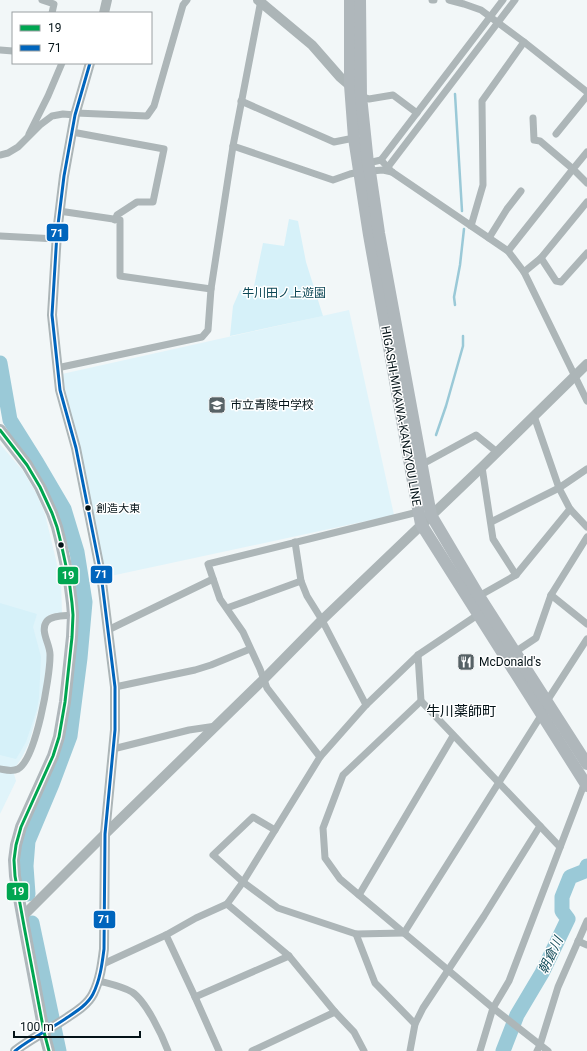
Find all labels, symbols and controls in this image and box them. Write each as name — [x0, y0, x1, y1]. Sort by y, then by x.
legend — [12, 12, 152, 64]
text: 19 — [48, 21, 62, 35]
text: 71 — [48, 41, 62, 55]
line badge: 71 — [46, 223, 69, 242]
text: 71 — [51, 227, 63, 240]
park label: 牛川田ノ上遊園 — [242, 286, 326, 300]
street label: HIGASHI-MIKAWA-KANZYOU LINE — [378, 325, 424, 507]
school or university icon: 市立青陵中学校 — [207, 395, 227, 415]
place label: 市立青陵中学校 — [230, 398, 314, 412]
place label: 創造大東 — [96, 502, 140, 515]
marker: 創造大東 — [83, 503, 93, 513]
unlabelled marker — [56, 540, 66, 550]
line badge: 71 — [90, 565, 113, 584]
line badge: 19 — [57, 566, 79, 585]
text: 71 — [95, 568, 107, 581]
text: 19 — [62, 569, 74, 582]
restaurant icon: McDonald's — [456, 652, 476, 672]
place label: McDonald's — [479, 655, 541, 669]
district label: 牛川薬師町 — [426, 703, 496, 719]
line badge: 19 — [6, 882, 29, 901]
text: 19 — [12, 885, 24, 898]
line badge: 71 — [93, 910, 116, 929]
text: 71 — [98, 913, 110, 926]
water label: 朝倉川 — [535, 933, 567, 976]
scale bar — [14, 1013, 140, 1039]
text: 100 m — [20, 1020, 54, 1034]

